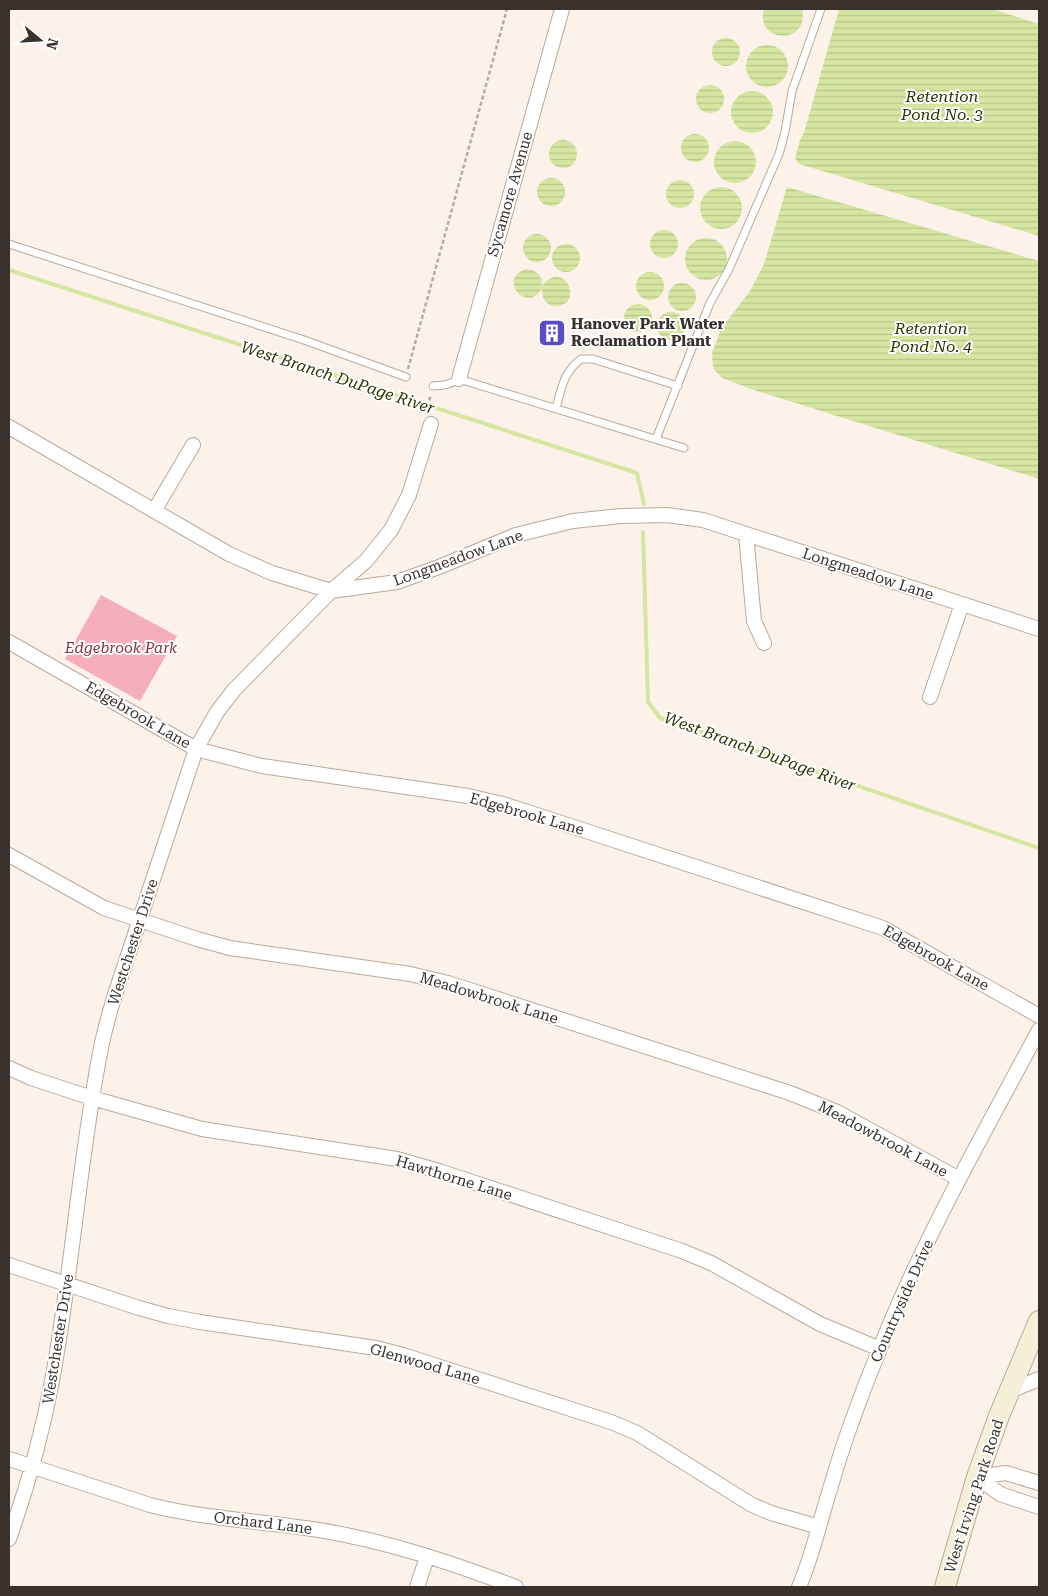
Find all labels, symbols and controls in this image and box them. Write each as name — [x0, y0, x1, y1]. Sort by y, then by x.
north arrow — [15, 15, 65, 65]
text: N — [43, 36, 62, 52]
water label: Retention Pond No. 3 — [900, 87, 983, 124]
street label: Sycamore Avenue — [484, 130, 536, 258]
place label: Hanover Park Water Reclamation Plant — [571, 315, 725, 350]
building icon: Hanover Park Water Reclamation Plant — [537, 318, 567, 348]
water label: Retention Pond No. 4 — [889, 319, 972, 356]
water label: West Branch DuPage River — [239, 337, 437, 418]
street label: Longmeadow Lane — [391, 526, 525, 590]
street label: Longmeadow Lane — [800, 544, 936, 604]
park label: Edgebrook Park — [64, 639, 178, 657]
street label: Edgebrook Lane — [82, 678, 194, 752]
water label: West Branch DuPage River — [661, 708, 858, 795]
street label: Edgebrook Lane — [468, 789, 586, 839]
street label: Westchester Drive — [104, 877, 162, 1007]
street label: Edgebrook Lane — [880, 921, 992, 995]
street label: Meadowbrook Lane — [417, 968, 561, 1028]
street label: Meadowbrook Lane — [815, 1097, 951, 1181]
street label: Hawthorne Lane — [394, 1152, 514, 1204]
street label: Countryside Drive — [867, 1237, 937, 1365]
street label: Westchester Drive — [39, 1273, 77, 1405]
street label: Glenwood Lane — [368, 1340, 482, 1388]
street label: West Irving Park Road — [941, 1416, 1007, 1575]
street label: Orchard Lane — [213, 1508, 313, 1538]

